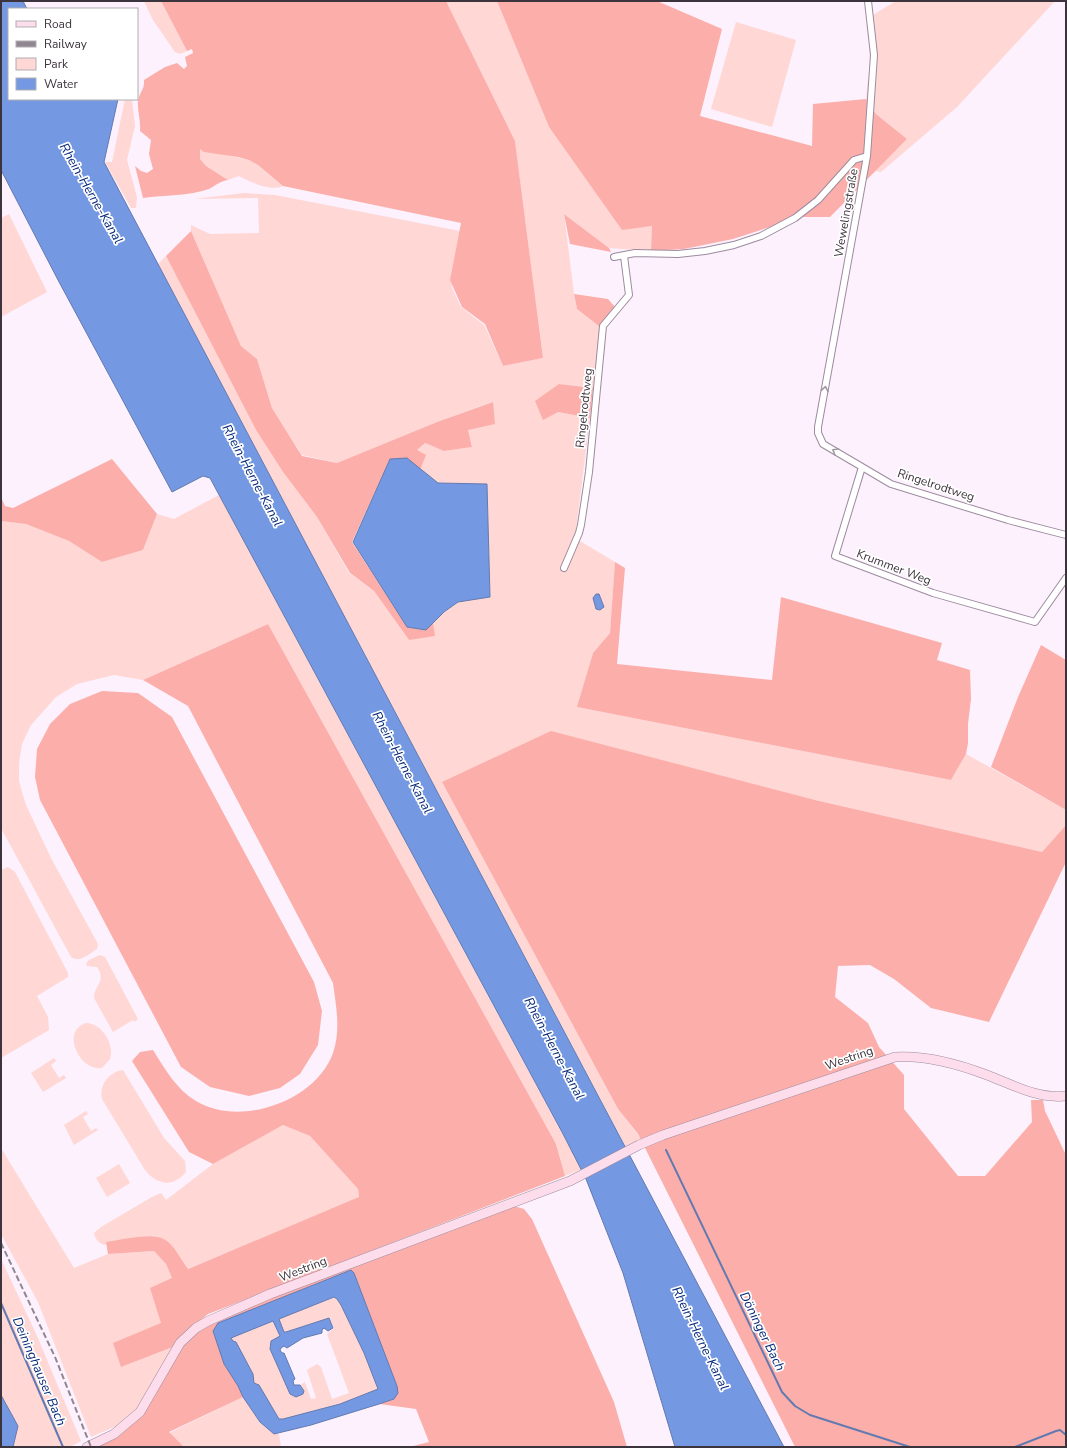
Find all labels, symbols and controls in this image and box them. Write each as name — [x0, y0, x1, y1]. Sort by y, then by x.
legend — [8, 8, 138, 100]
text: Road — [44, 16, 72, 32]
text: Railway — [44, 36, 88, 52]
text: Park — [44, 56, 69, 72]
text: Water — [44, 76, 78, 92]
water label: Rhein-Herne-Kanal — [55, 140, 127, 247]
street label: Wewelingstraße — [830, 167, 862, 259]
street label: Ringelrodtweg — [572, 367, 596, 449]
one-way arrow — [821, 386, 829, 392]
water label: Rhein-Herne-Kanal — [218, 421, 287, 530]
one-way arrow — [832, 448, 839, 455]
street label: Ringelrodtweg — [895, 465, 977, 505]
street label: Krummer Weg — [854, 545, 934, 589]
water label: Rhein-Herne-Kanal — [368, 708, 437, 817]
water label: Rhein-Herne-Kanal — [520, 994, 589, 1103]
street label: Westring — [823, 1042, 875, 1074]
street label: Westring — [277, 1253, 329, 1285]
water label: Rhein-Herne-Kanal — [667, 1283, 733, 1394]
water label: Döninger Bach — [735, 1289, 789, 1374]
water label: Deininghauser Bach — [8, 1314, 70, 1429]

